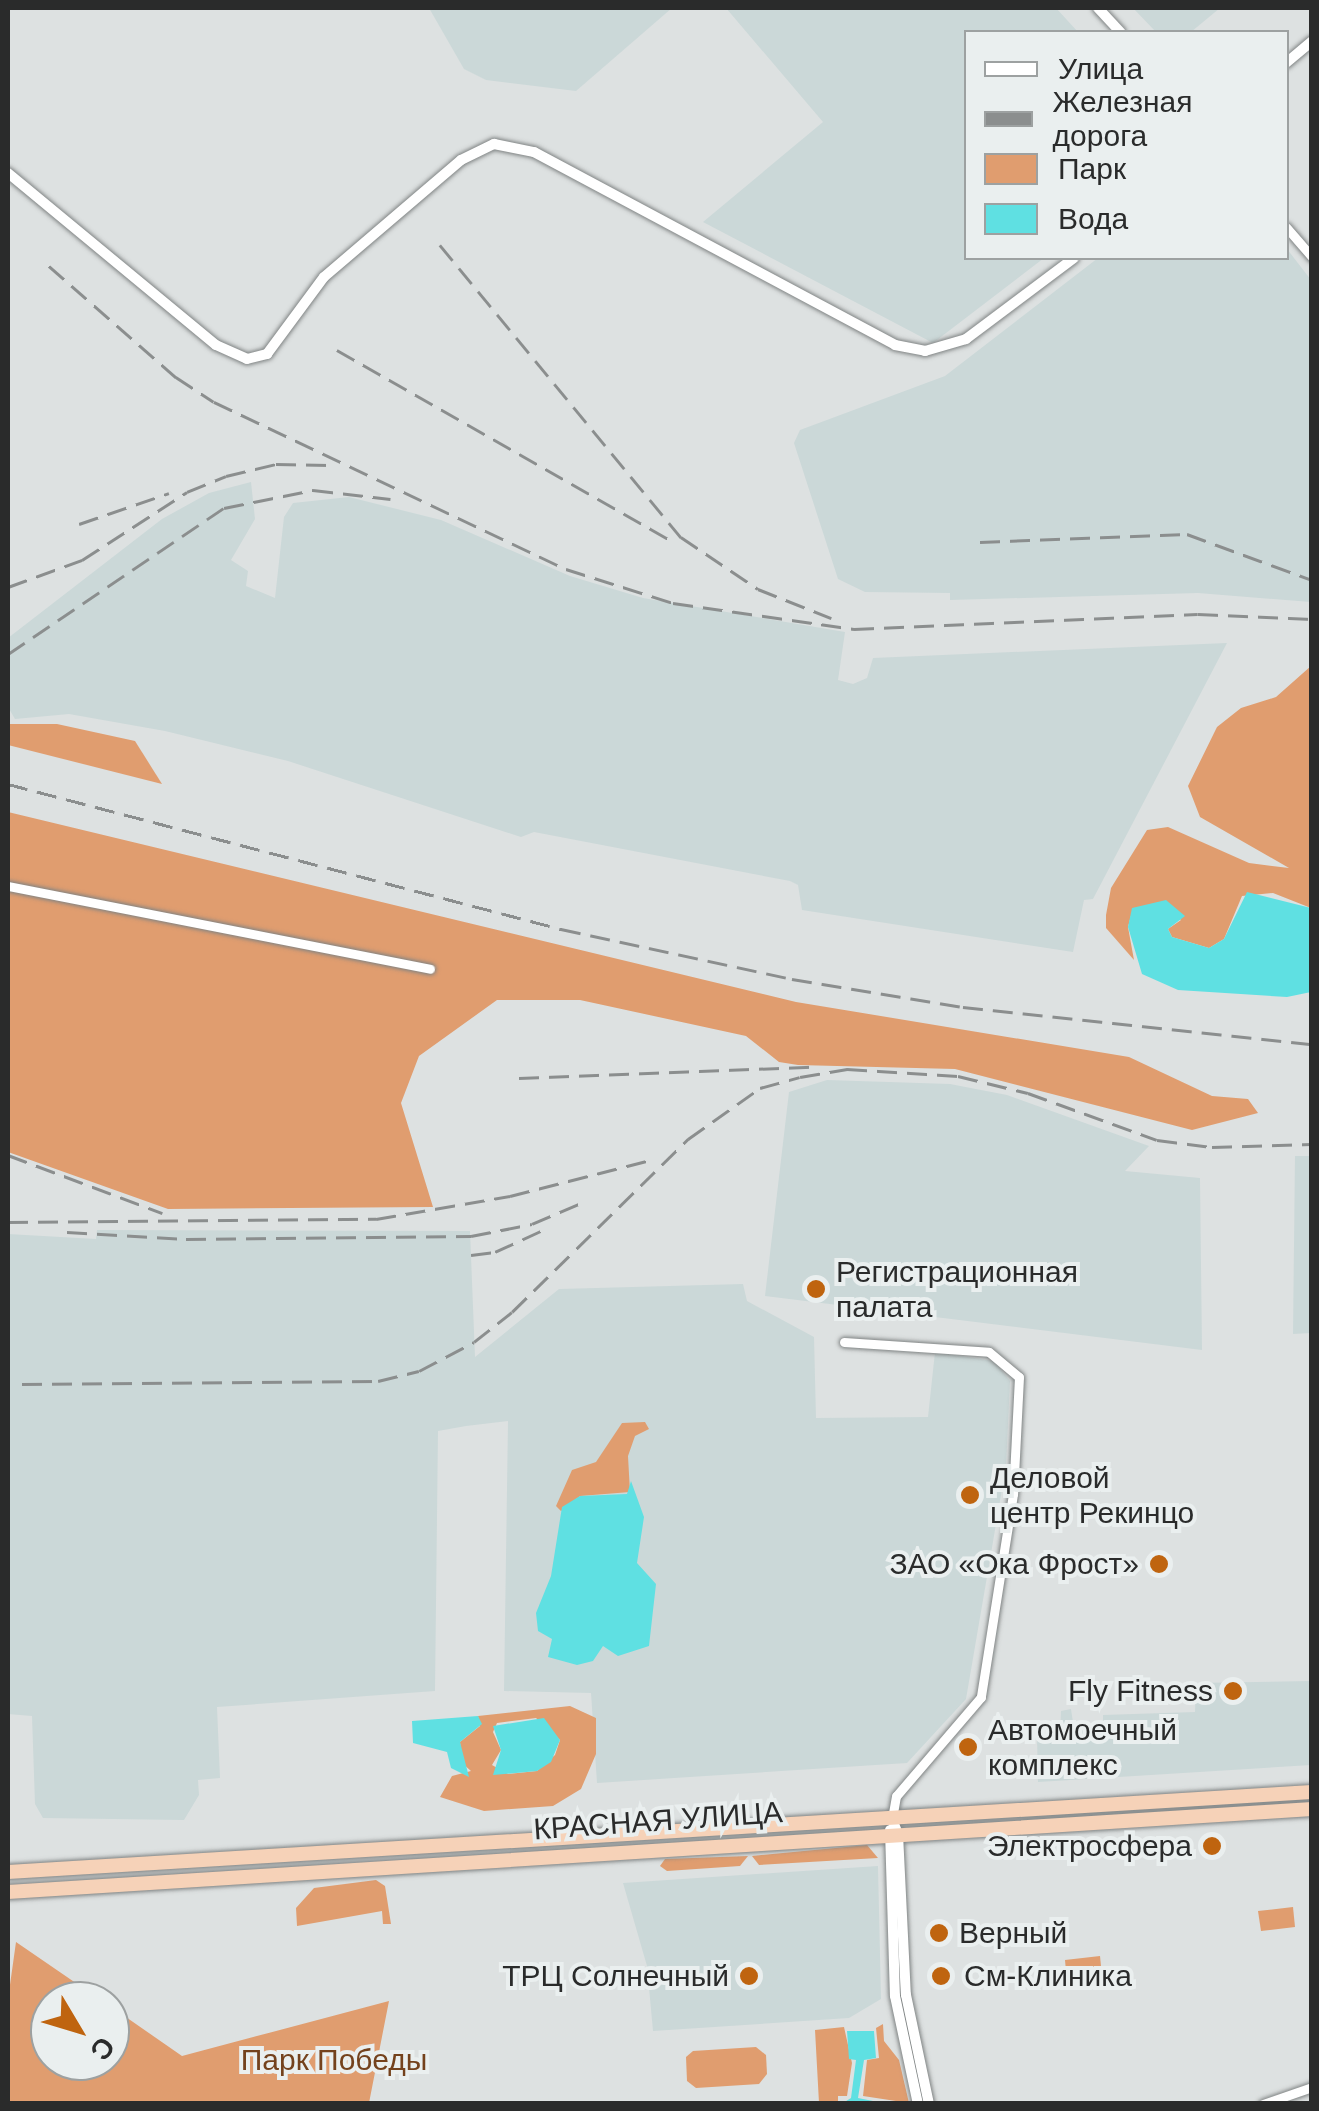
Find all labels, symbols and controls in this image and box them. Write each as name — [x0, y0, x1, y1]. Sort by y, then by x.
legend — [964, 30, 1289, 260]
text: Улица — [1058, 52, 1143, 85]
text: Железная дорога — [1053, 85, 1192, 152]
text: Парк — [1058, 152, 1126, 185]
text: Вода — [1058, 202, 1128, 235]
place label: Регистрационная палата — [836, 1254, 1078, 1324]
marker: Регистрационная палата — [805, 1278, 827, 1300]
place label: Деловой центр Рекинцо — [990, 1460, 1194, 1530]
marker: Деловой центр Рекинцо — [959, 1484, 981, 1506]
place label: ЗАО «Ока Фрост» — [889, 1546, 1139, 1582]
marker: ЗАО «Ока Фрост» — [1148, 1553, 1170, 1575]
place label: Fly Fitness — [1068, 1673, 1213, 1709]
marker: Fly Fitness — [1222, 1680, 1244, 1702]
place label: Автомоечный комплекс — [988, 1712, 1177, 1782]
marker: Автомоечный комплекс — [957, 1736, 979, 1758]
street label: КРАСНАЯ УЛИЦА — [532, 1794, 784, 1848]
place label: Электросфера — [987, 1828, 1192, 1864]
marker: Электросфера — [1201, 1835, 1223, 1857]
place label: Верный — [959, 1915, 1067, 1951]
marker: Верный — [928, 1922, 950, 1944]
place label: ТРЦ Солнечный — [502, 1958, 729, 1994]
place label: См-Клиника — [964, 1958, 1132, 1994]
marker: См-Клиника — [928, 1963, 954, 1989]
marker: ТРЦ Солнечный — [738, 1965, 760, 1987]
north arrow — [30, 1981, 130, 2081]
text: С — [84, 2031, 121, 2066]
park label: Парк Победы — [241, 2042, 427, 2078]

